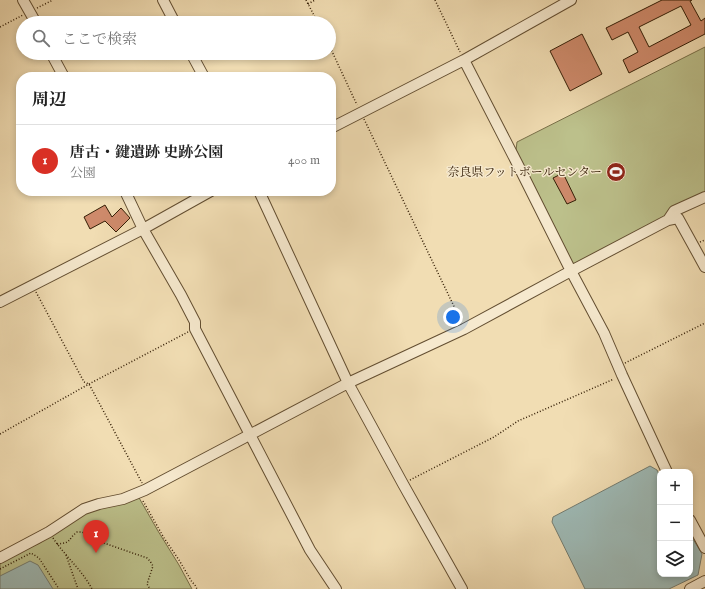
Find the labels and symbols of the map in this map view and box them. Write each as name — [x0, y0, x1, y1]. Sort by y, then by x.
sports icon: 奈良県フットボールセンター — [605, 161, 627, 183]
place label: 奈良県フットボールセンター — [448, 165, 602, 180]
your location — [443, 307, 463, 327]
pin: 1 — [83, 520, 109, 553]

